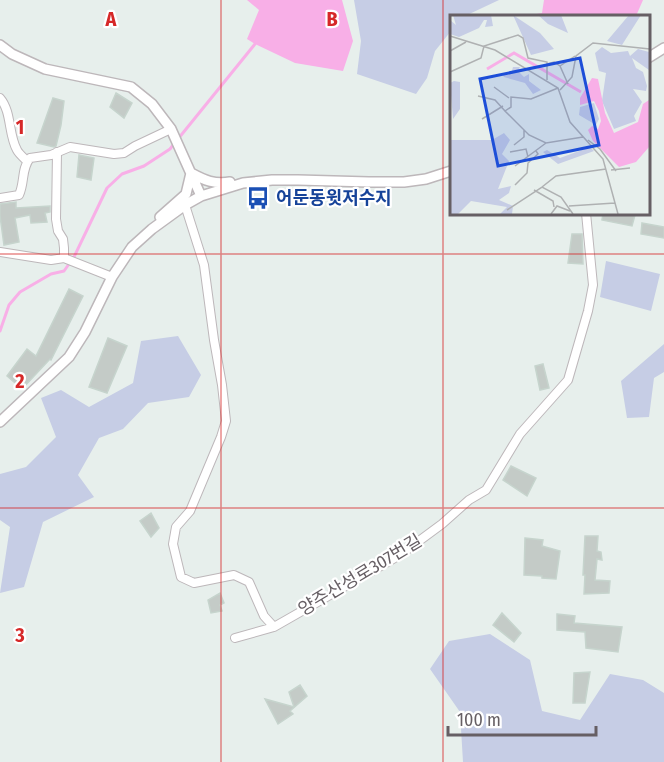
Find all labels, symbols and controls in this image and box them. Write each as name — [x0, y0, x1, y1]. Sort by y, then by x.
text: A — [105, 7, 118, 31]
text: B — [326, 7, 338, 31]
inset map — [450, 15, 649, 214]
text: 1 — [16, 115, 24, 139]
bus stop icon: 어둔동윗저수지 — [245, 185, 271, 211]
place label: 어둔동윗저수지 — [276, 187, 392, 209]
text: 2 — [14, 369, 25, 393]
street label: 양주산성로307번길 — [294, 529, 426, 621]
text: 3 — [14, 623, 25, 647]
scale bar — [448, 699, 596, 737]
text: 100 m — [457, 709, 501, 731]

